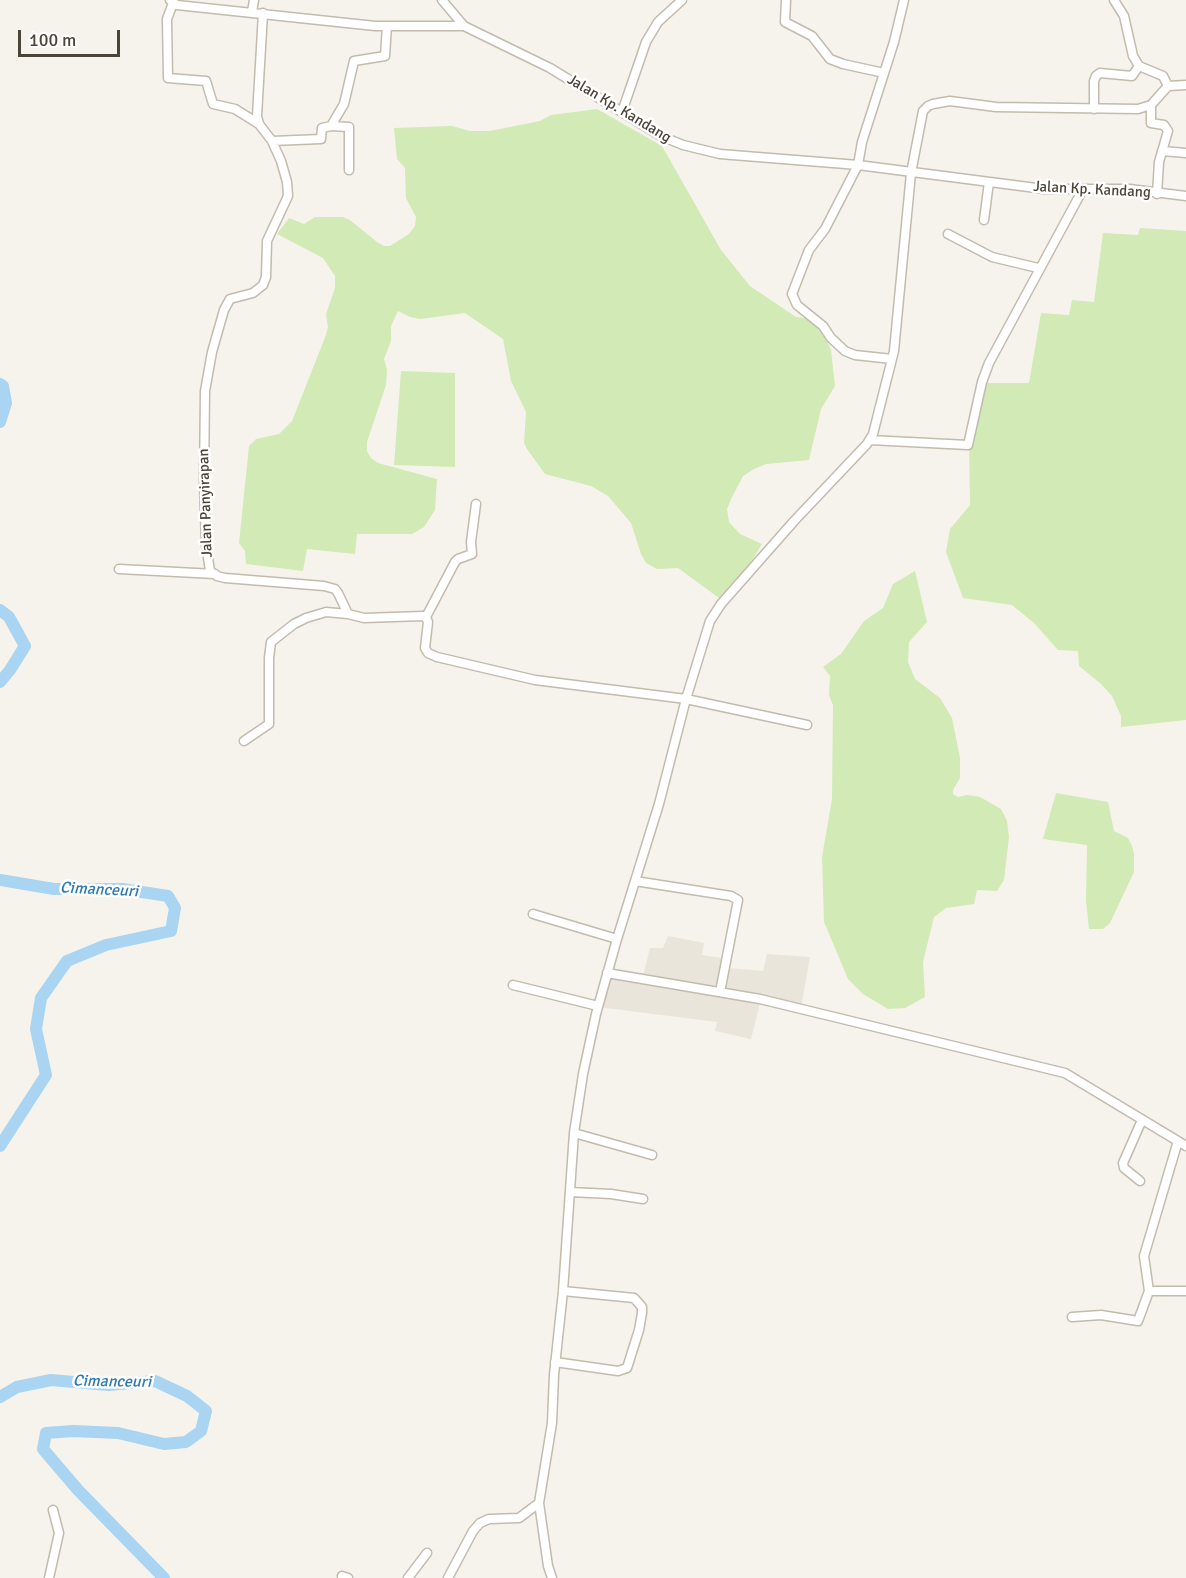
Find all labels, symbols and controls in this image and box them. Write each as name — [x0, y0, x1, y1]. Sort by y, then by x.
scale bar — [21, 18, 123, 56]
text: 100 m — [29, 29, 76, 51]
street label: Jalan Kp. Kandang — [564, 71, 674, 147]
street label: Jalan Kp. Kandang — [1033, 178, 1151, 202]
street label: Jalan Panyirapan — [195, 448, 217, 558]
water label: Cimanceuri — [59, 878, 139, 902]
water label: Cimanceuri — [73, 1372, 151, 1392]

